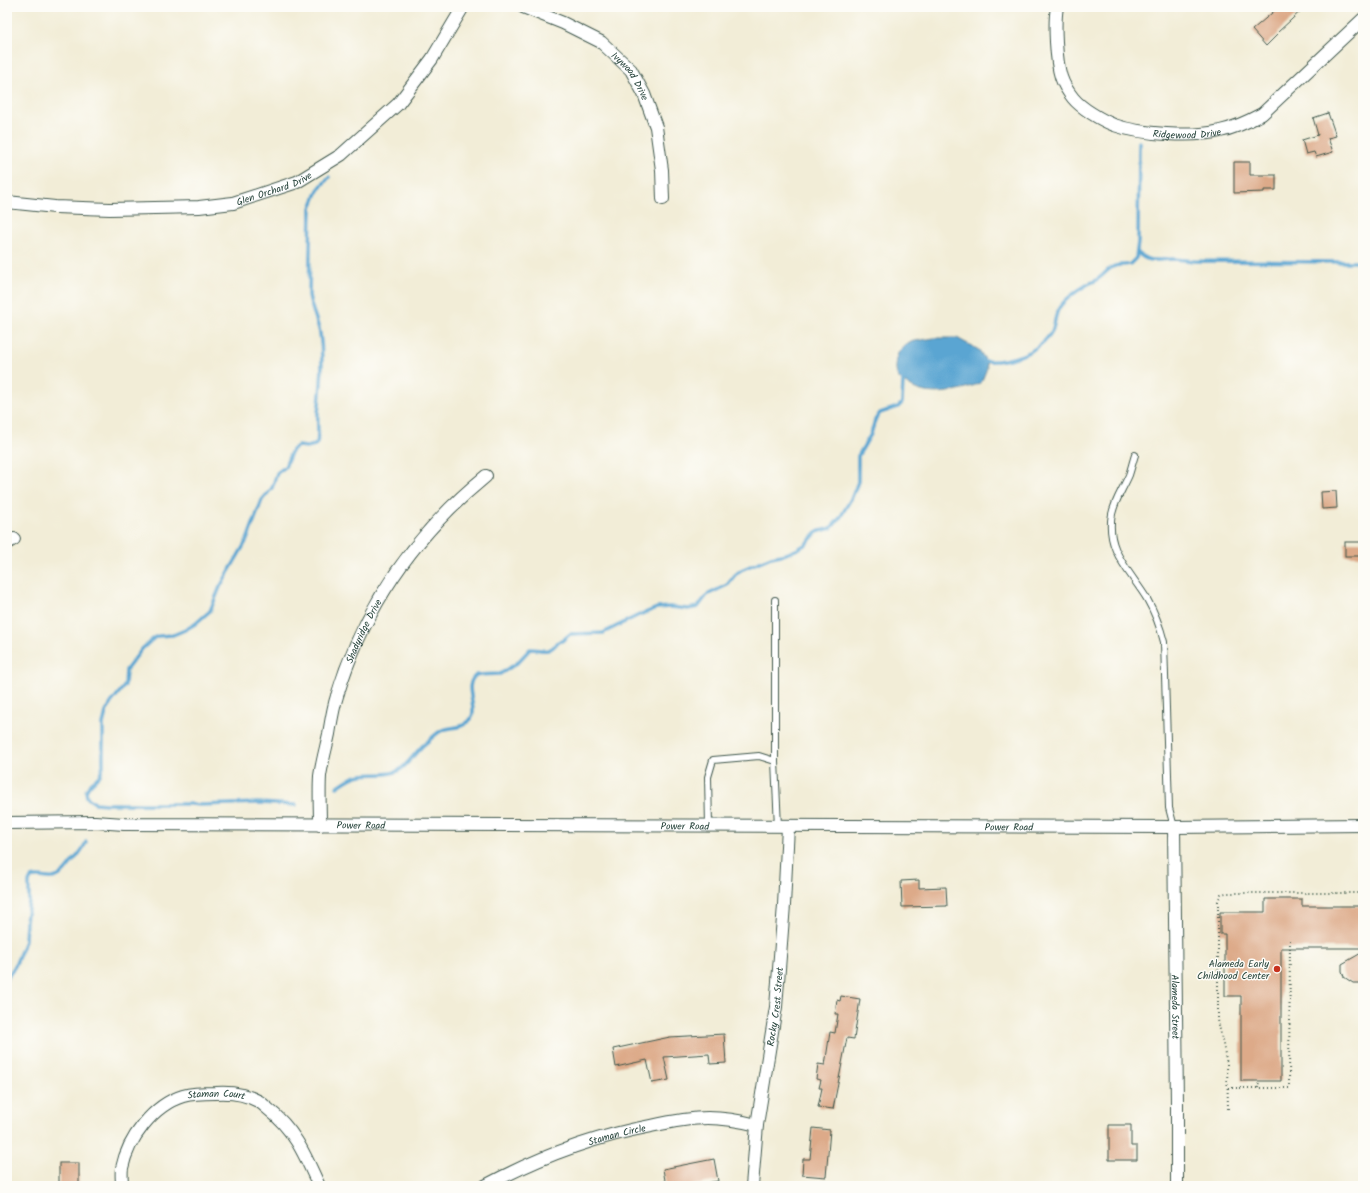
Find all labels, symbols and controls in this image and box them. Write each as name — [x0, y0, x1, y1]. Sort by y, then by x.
street label: Ivywood Drive — [607, 48, 653, 103]
street label: Ridgewood Drive — [1152, 124, 1223, 144]
street label: Glen Orchard Drive — [234, 167, 316, 210]
street label: Shadyridge Drive — [342, 596, 387, 666]
street label: Power Road — [337, 818, 386, 834]
street label: Power Road — [661, 819, 710, 835]
street label: Power Road — [985, 819, 1034, 836]
place label: Alameda Early Childhood Center — [1197, 956, 1270, 984]
marker: Alameda Early Childhood Center — [1272, 964, 1282, 974]
street label: Rocky Crest Street — [763, 966, 788, 1047]
street label: Alameda Street — [1167, 975, 1183, 1040]
street label: Staman Court — [186, 1086, 247, 1105]
street label: Staman Circle — [586, 1120, 648, 1150]

